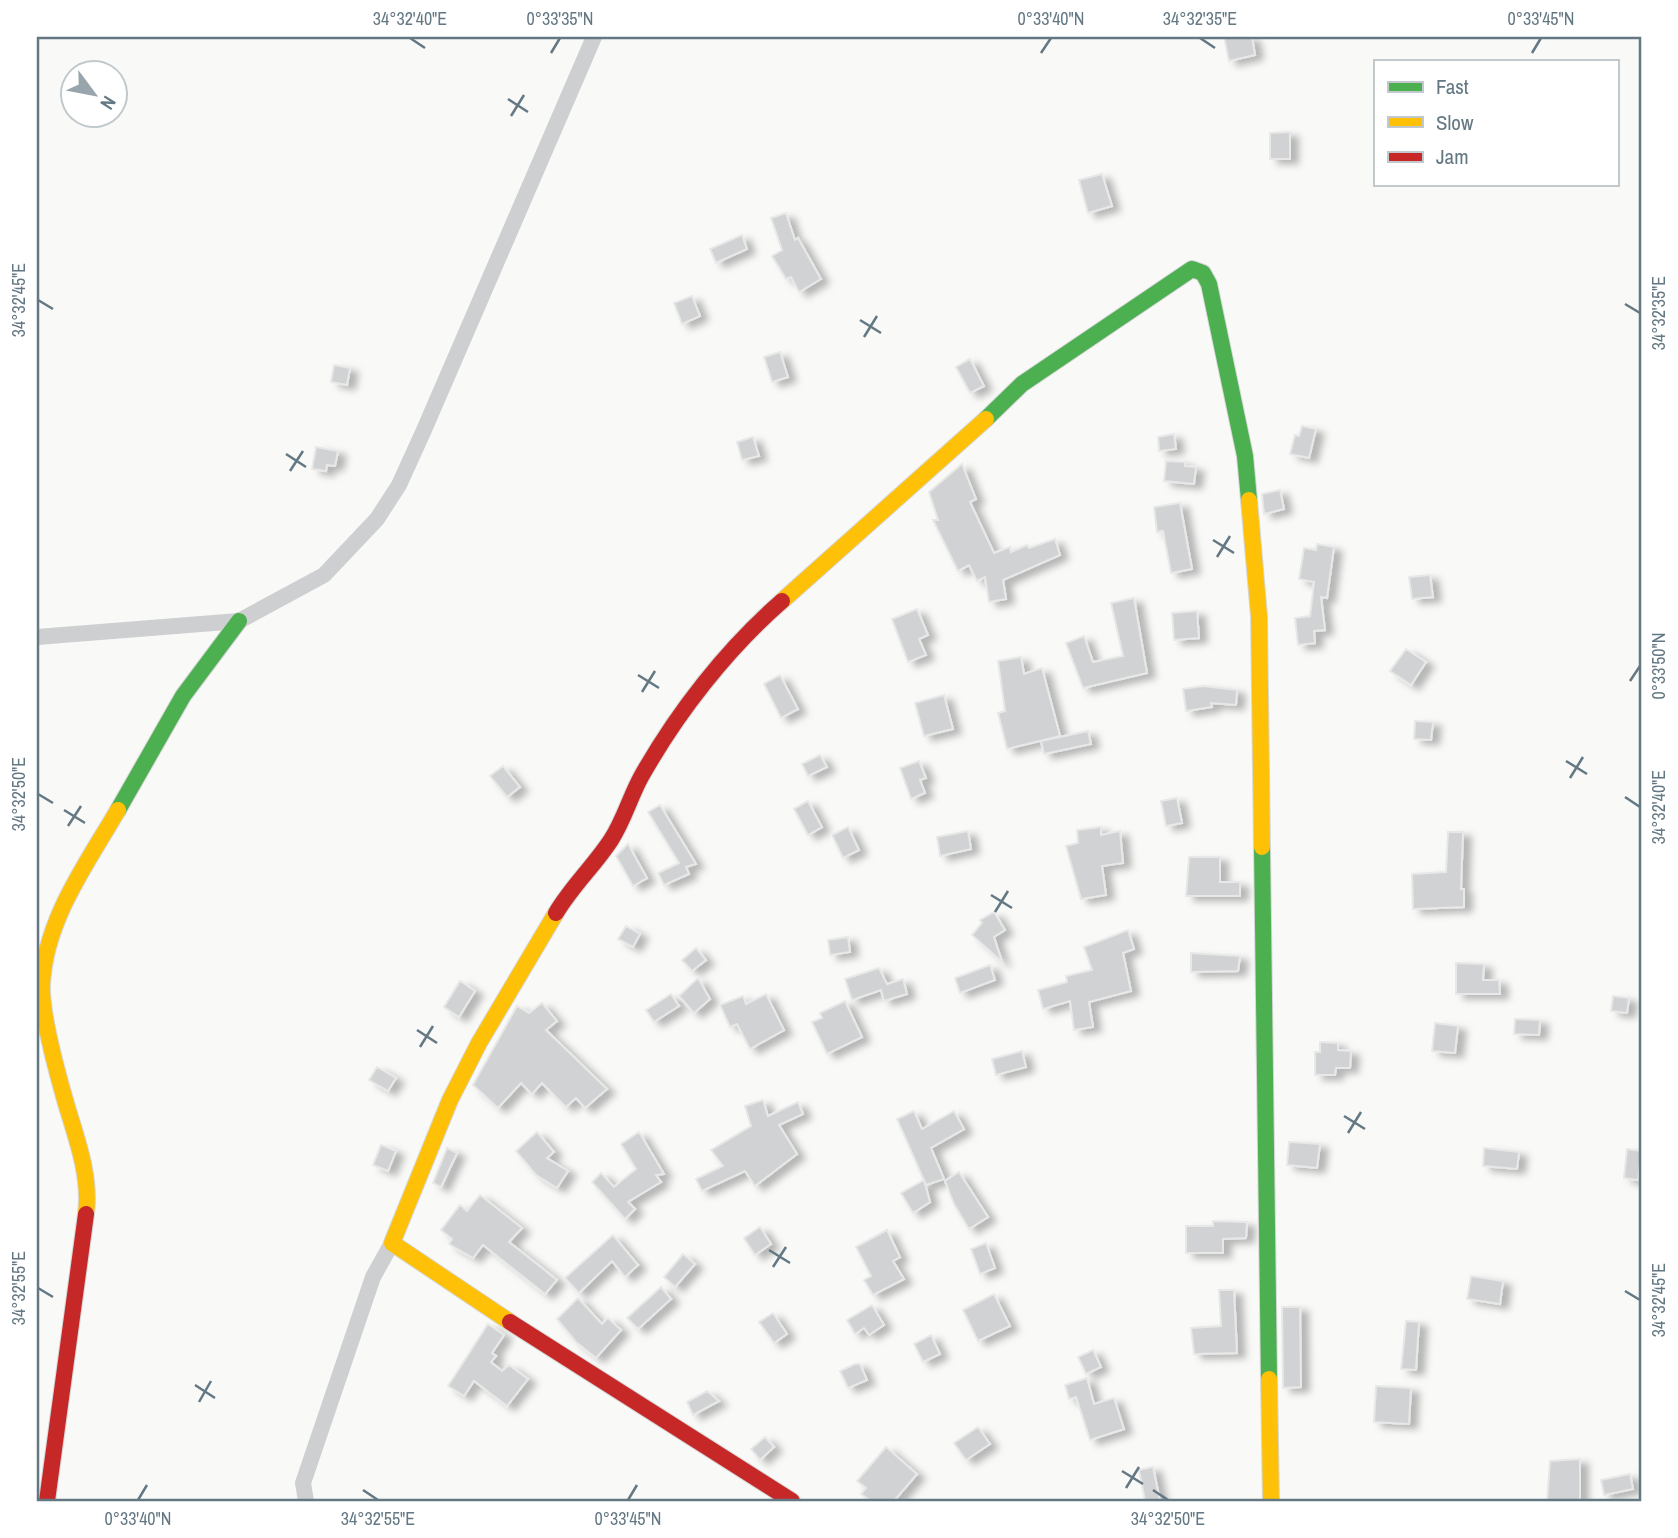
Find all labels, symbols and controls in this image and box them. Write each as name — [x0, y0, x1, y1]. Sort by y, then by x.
text: 34°32'40"E — [373, 6, 447, 31]
text: 0°33'35"N — [527, 6, 593, 31]
text: 0°33'40"N — [1018, 6, 1084, 31]
text: 34°32'35"E — [1163, 6, 1237, 31]
text: 0°33'45"N — [1508, 6, 1574, 31]
north arrow — [60, 60, 130, 130]
legend — [1374, 60, 1618, 186]
text: Fast — [1436, 72, 1469, 101]
text: N — [94, 91, 122, 115]
text: Slow — [1436, 108, 1474, 137]
text: Jam — [1436, 142, 1469, 171]
text: 34°32'45"E — [6, 263, 31, 337]
text: 34°32'35"E — [1646, 276, 1671, 350]
text: 0°33'50"N — [1646, 633, 1671, 699]
text: 34°32'50"E — [6, 757, 31, 831]
text: 34°32'40"E — [1646, 770, 1671, 844]
text: 34°32'55"E — [6, 1251, 31, 1325]
text: 34°32'45"E — [1646, 1263, 1671, 1337]
text: 0°33'40"N — [105, 1506, 171, 1531]
text: 34°32'55"E — [341, 1506, 415, 1531]
text: 0°33'45"N — [595, 1506, 661, 1531]
text: 34°32'50"E — [1131, 1506, 1205, 1531]

